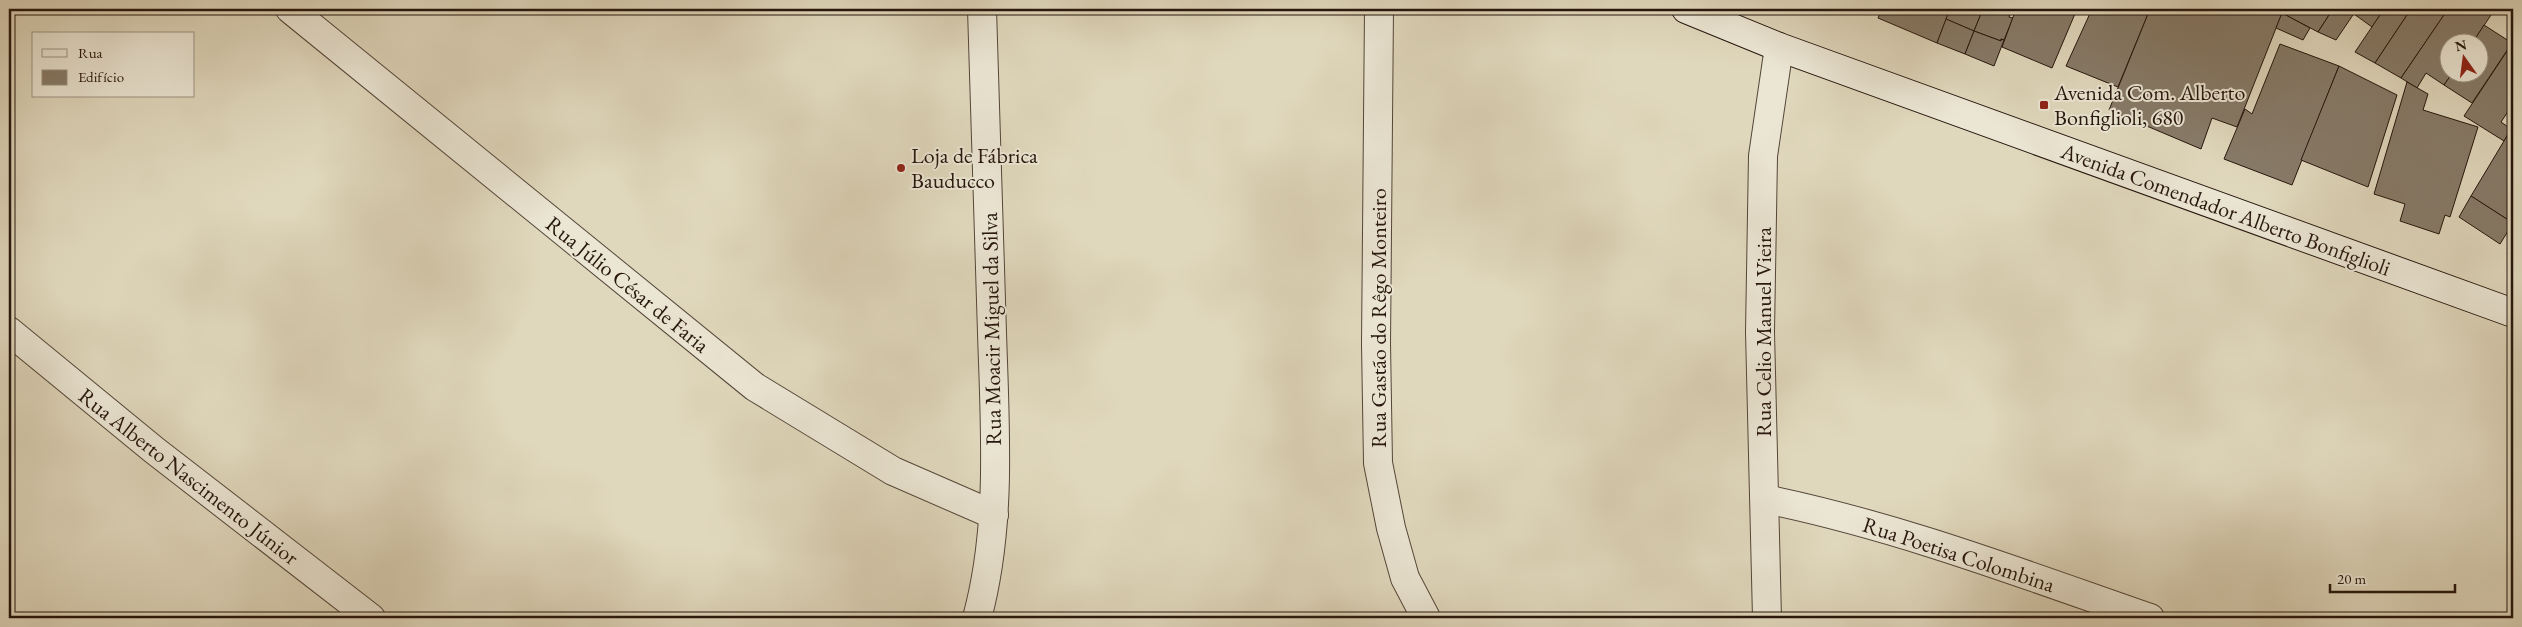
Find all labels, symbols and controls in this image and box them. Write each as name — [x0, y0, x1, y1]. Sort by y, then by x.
legend — [32, 32, 195, 98]
north arrow — [2440, 32, 2490, 82]
text: N — [2453, 35, 2469, 55]
text: Rua — [78, 43, 103, 62]
text: Edifício — [78, 67, 124, 86]
place label: Avenida Com. Alberto Bonfiglioli, 680 — [2053, 78, 2245, 132]
marker: Avenida Com. Alberto Bonfiglioli, 680 — [2038, 99, 2050, 111]
street label: Avenida Comendador Alberto Bonfiglioli — [2056, 136, 2394, 283]
place label: Loja de Fábrica Bauducco — [911, 141, 1038, 195]
marker: Loja de Fábrica Bauducco — [895, 162, 907, 174]
street label: Rua Gastão do Rêgo Monteiro — [1364, 188, 1393, 448]
street label: Rua Júlio César de Faria — [540, 209, 716, 359]
street label: Rua Moacir Miguel da Silva — [975, 212, 1008, 446]
street label: Rua Celio Manuel Vieira — [1749, 227, 1778, 437]
street label: Rua Alberto Nascimento Júnior — [73, 381, 305, 572]
street label: Rua Poetisa Colombina — [1859, 510, 2059, 599]
scale bar — [2330, 562, 2454, 594]
text: 20 m — [2337, 569, 2366, 588]

